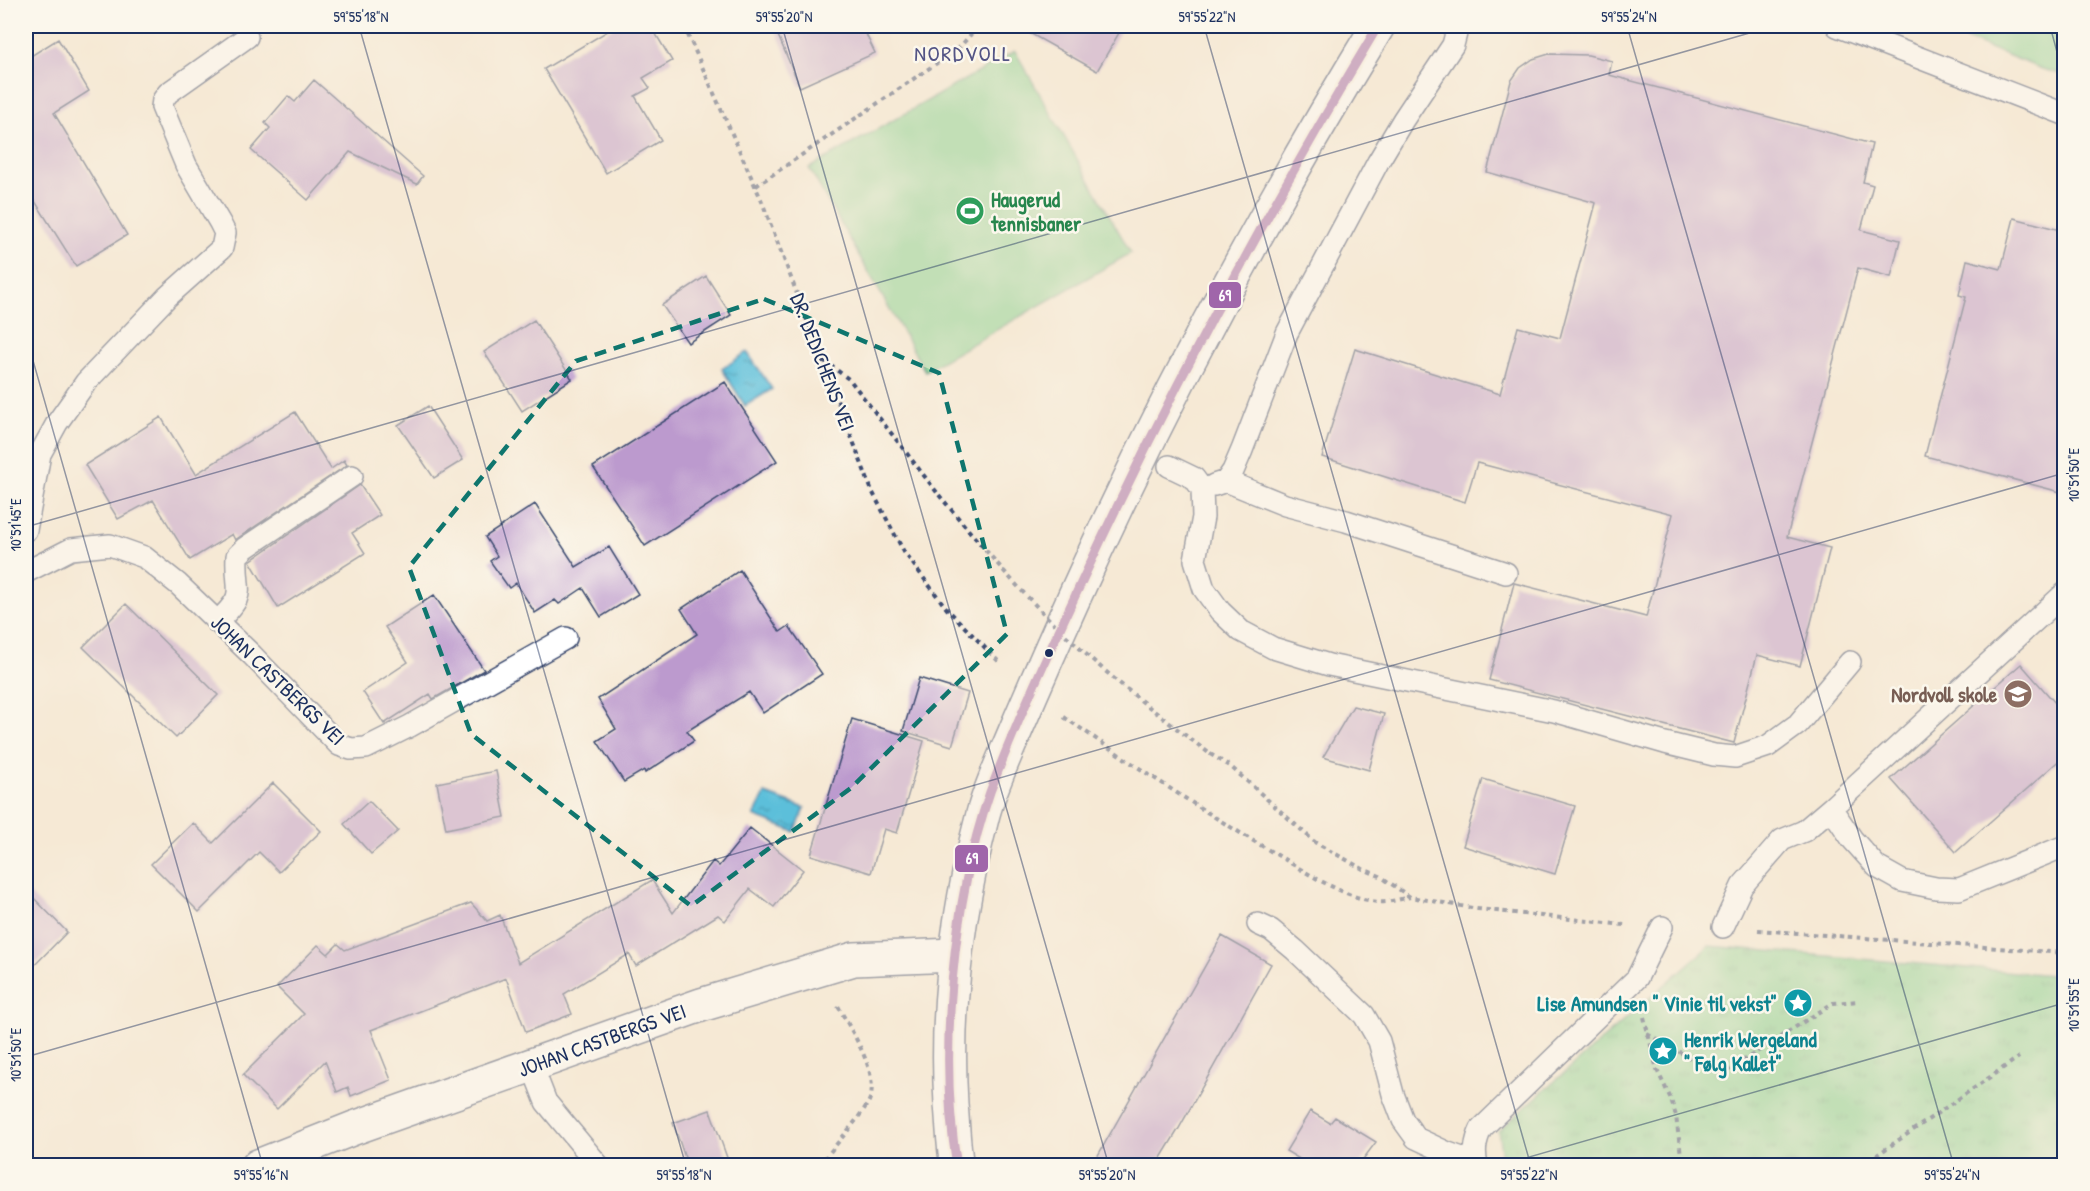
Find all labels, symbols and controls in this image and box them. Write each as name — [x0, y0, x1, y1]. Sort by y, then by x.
text: 59°55'18"N — [334, 6, 388, 27]
text: 59°55'20"N — [756, 6, 812, 27]
text: 59°55'22"N — [1178, 6, 1236, 27]
text: 59°55'24"N — [1601, 6, 1657, 27]
district label: NORDVOLL — [914, 38, 1012, 68]
place label: Haugerud tennisbaner — [990, 185, 1082, 238]
sports icon: Haugerud tennisbaner — [954, 195, 986, 227]
line badge: 69 — [1208, 281, 1242, 309]
text: 69 — [1219, 284, 1231, 306]
street label: DR. DEDICHENS VEI — [783, 289, 863, 435]
text: 10°51'50"E — [2063, 448, 2084, 502]
text: 10°51'45"E — [5, 498, 26, 552]
street label: JOHAN CASTBERGS VEI — [204, 608, 352, 752]
unlabelled marker — [1043, 647, 1055, 659]
school or university icon: Nordvoll skole — [2002, 678, 2034, 710]
place label: Nordvoll skole — [1891, 680, 1998, 709]
line badge: 69 — [954, 844, 989, 873]
text: 69 — [966, 847, 978, 869]
text: 10°51'55"E — [2063, 978, 2084, 1032]
place icon: Lise Amundsen " Vinie til vekst" — [1782, 987, 1814, 1019]
place label: Lise Amundsen " Vinie til vekst" — [1537, 989, 1777, 1018]
street label: JOHAN CASTBERGS VEI — [514, 996, 690, 1084]
place label: Henrik Wergeland " Følg Kallet" — [1684, 1025, 1817, 1079]
text: 10°51'50"E — [5, 1028, 26, 1082]
place icon: Henrik Wergeland " Følg Kallet" — [1647, 1035, 1679, 1067]
text: 59°55'16"N — [234, 1164, 288, 1185]
text: 59°55'18"N — [657, 1164, 711, 1185]
text: 59°55'20"N — [1079, 1164, 1135, 1185]
text: 59°55'22"N — [1500, 1164, 1558, 1185]
text: 59°55'24"N — [1924, 1164, 1980, 1185]

